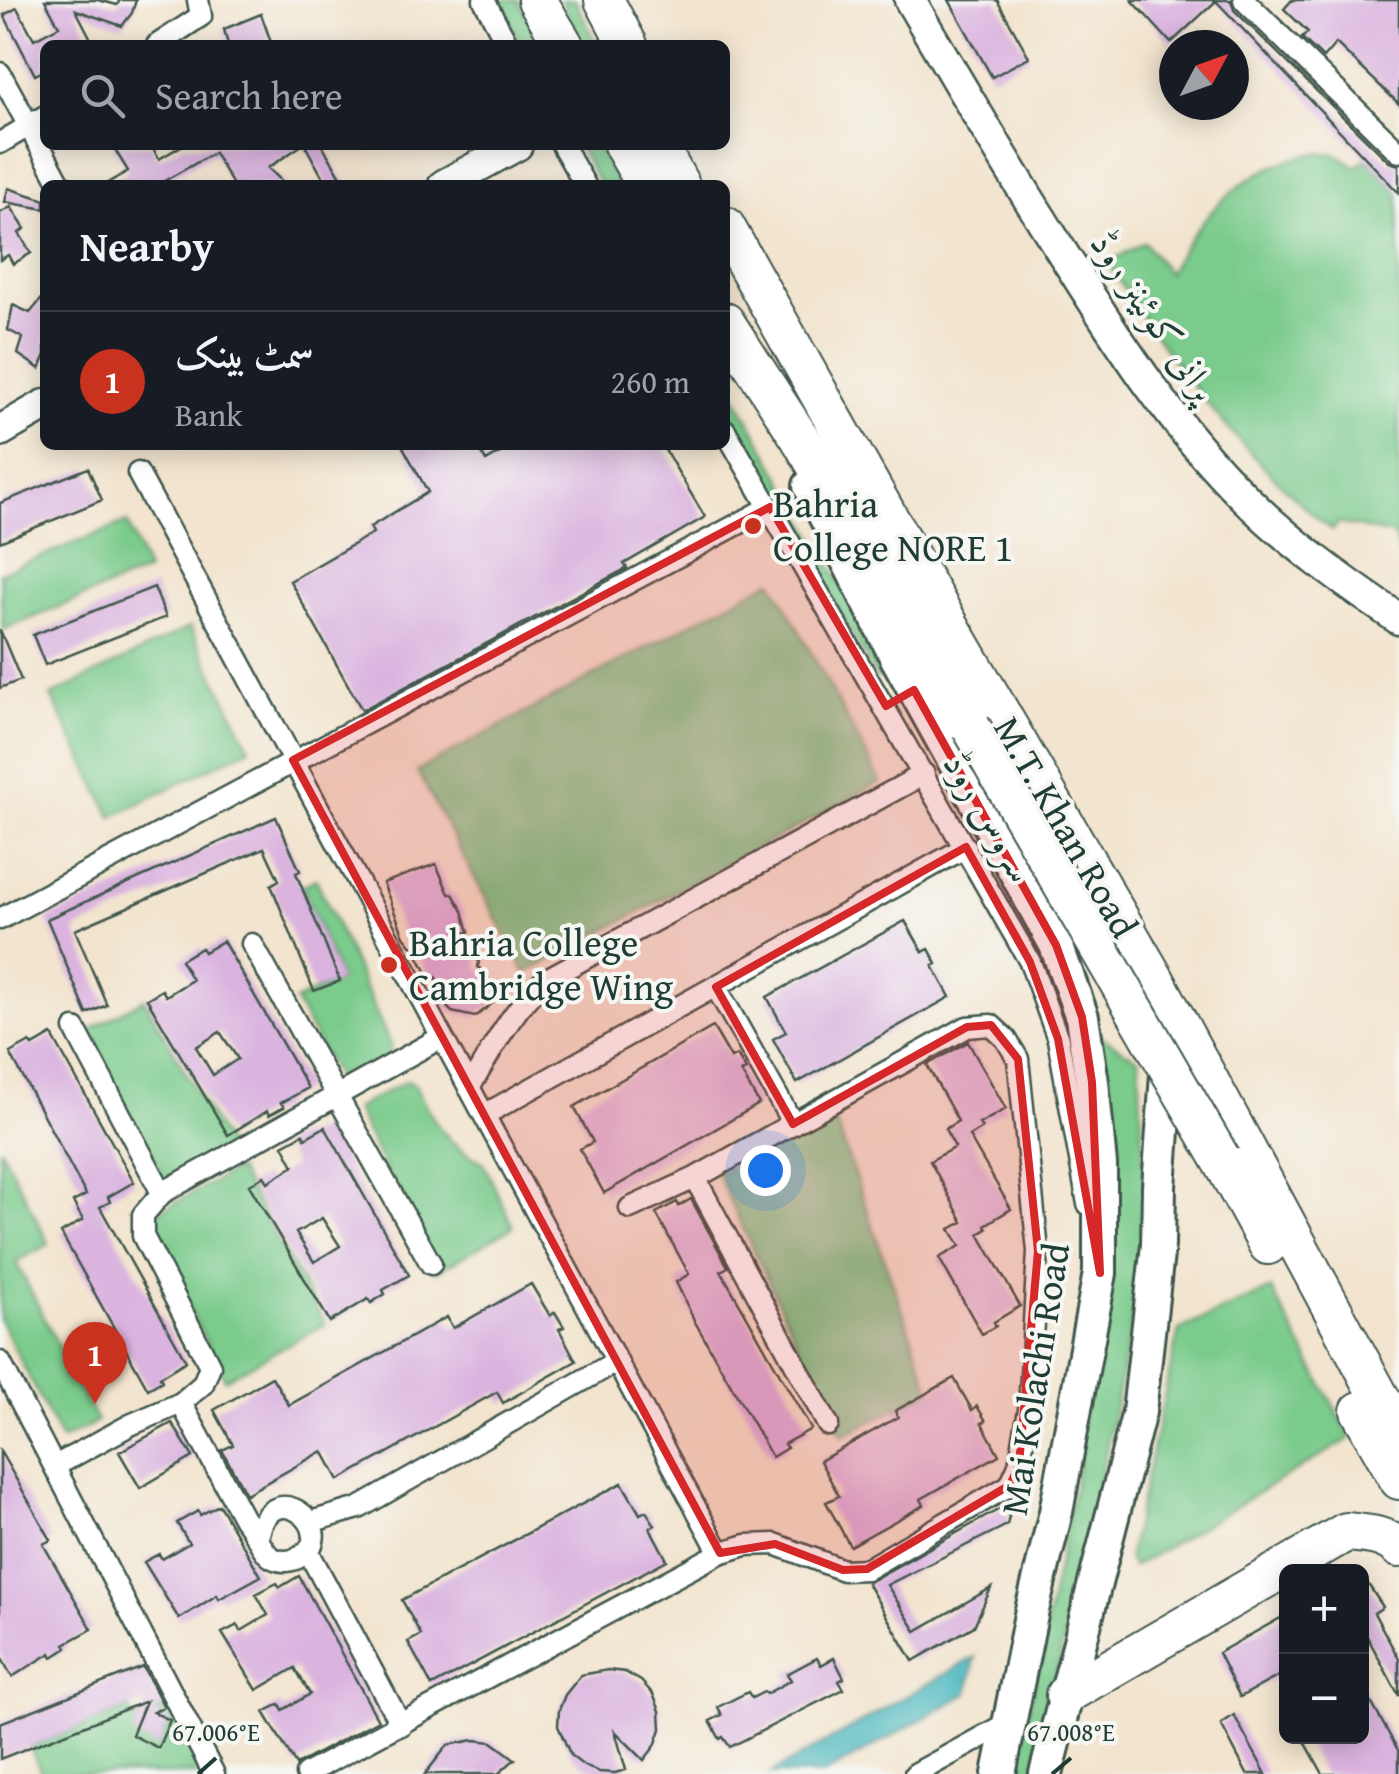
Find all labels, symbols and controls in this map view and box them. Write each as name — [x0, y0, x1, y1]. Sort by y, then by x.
north arrow — [1159, 30, 1249, 120]
search box — [40, 40, 730, 150]
text: Search here — [155, 67, 343, 123]
icon: search — [75, 68, 130, 123]
text: Nearby — [80, 215, 214, 276]
street label: پرانی کوئینز روڈ — [1077, 219, 1234, 415]
text: سمٹ بینک — [175, 325, 314, 381]
text: 1 — [104, 358, 121, 405]
text: 260 m — [611, 358, 690, 405]
text: Bank — [175, 391, 242, 438]
place label: Bahria College NORE 1 — [773, 475, 1013, 575]
marker: Bahria College NORE 1 — [742, 515, 764, 537]
street label: M.T. Khan Road — [981, 705, 1153, 948]
street label: سروس روڈ — [930, 741, 1050, 892]
place label: Bahria College Cambridge Wing — [409, 914, 673, 1014]
marker: Bahria College Cambridge Wing — [378, 954, 400, 976]
your location — [740, 1145, 791, 1196]
street label: Mai Kolachi Road — [985, 1238, 1083, 1519]
pin: 1 — [62, 1322, 128, 1404]
map controls — [1279, 1564, 1369, 1744]
button: + — [1279, 1564, 1369, 1654]
button: − — [1279, 1654, 1369, 1744]
text: 67.006°E — [172, 1714, 260, 1750]
text: 67.008°E — [1027, 1714, 1115, 1750]

